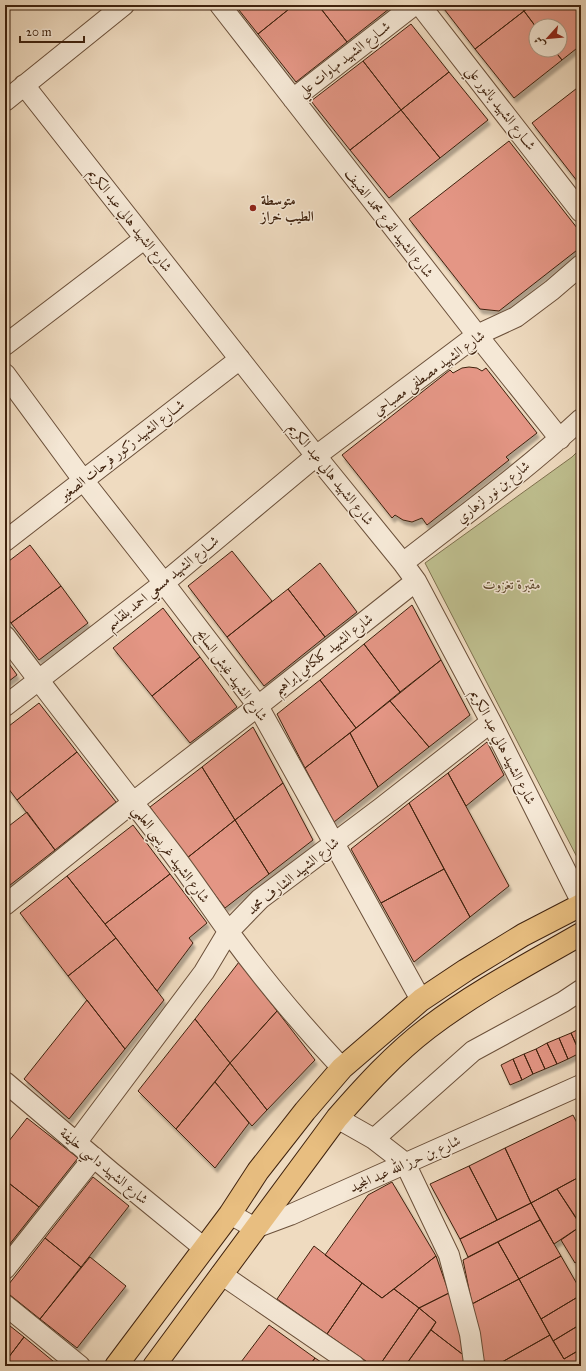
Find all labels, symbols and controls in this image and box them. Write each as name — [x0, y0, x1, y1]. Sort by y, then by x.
scale bar — [20, 18, 84, 44]
street label: شــارع الشهيد مهاوات علي — [294, 18, 396, 104]
north arrow — [528, 18, 568, 58]
text: 20 m — [26, 25, 52, 39]
text: ش — [531, 34, 548, 50]
street label: شــارع الشهيد بالنور علي — [460, 62, 539, 156]
street label: شارع الشهيد هالي عبد الكريم — [81, 165, 176, 278]
street label: شارع الشهيد لقرع محمد الضيف — [339, 165, 437, 283]
place label: متوسطة الطيب خراز — [259, 192, 314, 226]
marker: متوسطة الطيب خراز — [248, 203, 258, 213]
street label: شارع الشهيد مصطفى مصباحي — [370, 327, 490, 422]
street label: شــارع الشهيد زكور فرحات الصغير — [55, 396, 190, 508]
street label: شارع الشهيد هالي عبد الكريم — [281, 419, 378, 531]
street label: شارع بن نور لزهاري — [453, 457, 535, 529]
street label: شــارع الشهيد مسعي احمد بلقاسم — [102, 532, 225, 638]
park label: مقبرة تغزوت — [483, 576, 541, 593]
street label: شارع الشهيد كلكامي إبراهيم — [270, 610, 379, 702]
street label: شارع الشهيد غبش السايح — [189, 625, 271, 727]
street label: شارع الشهيد هالي عبد الكريم — [463, 687, 539, 809]
street label: شارع الشهيد غريسي العلمي — [125, 802, 213, 909]
street label: شارع الشهيد الشارف محمد — [244, 834, 344, 921]
street label: شارع الشهيد داسي خليفة — [53, 1124, 152, 1212]
street label: شارع بن حرز الله عبد المجيد — [346, 1129, 464, 1199]

